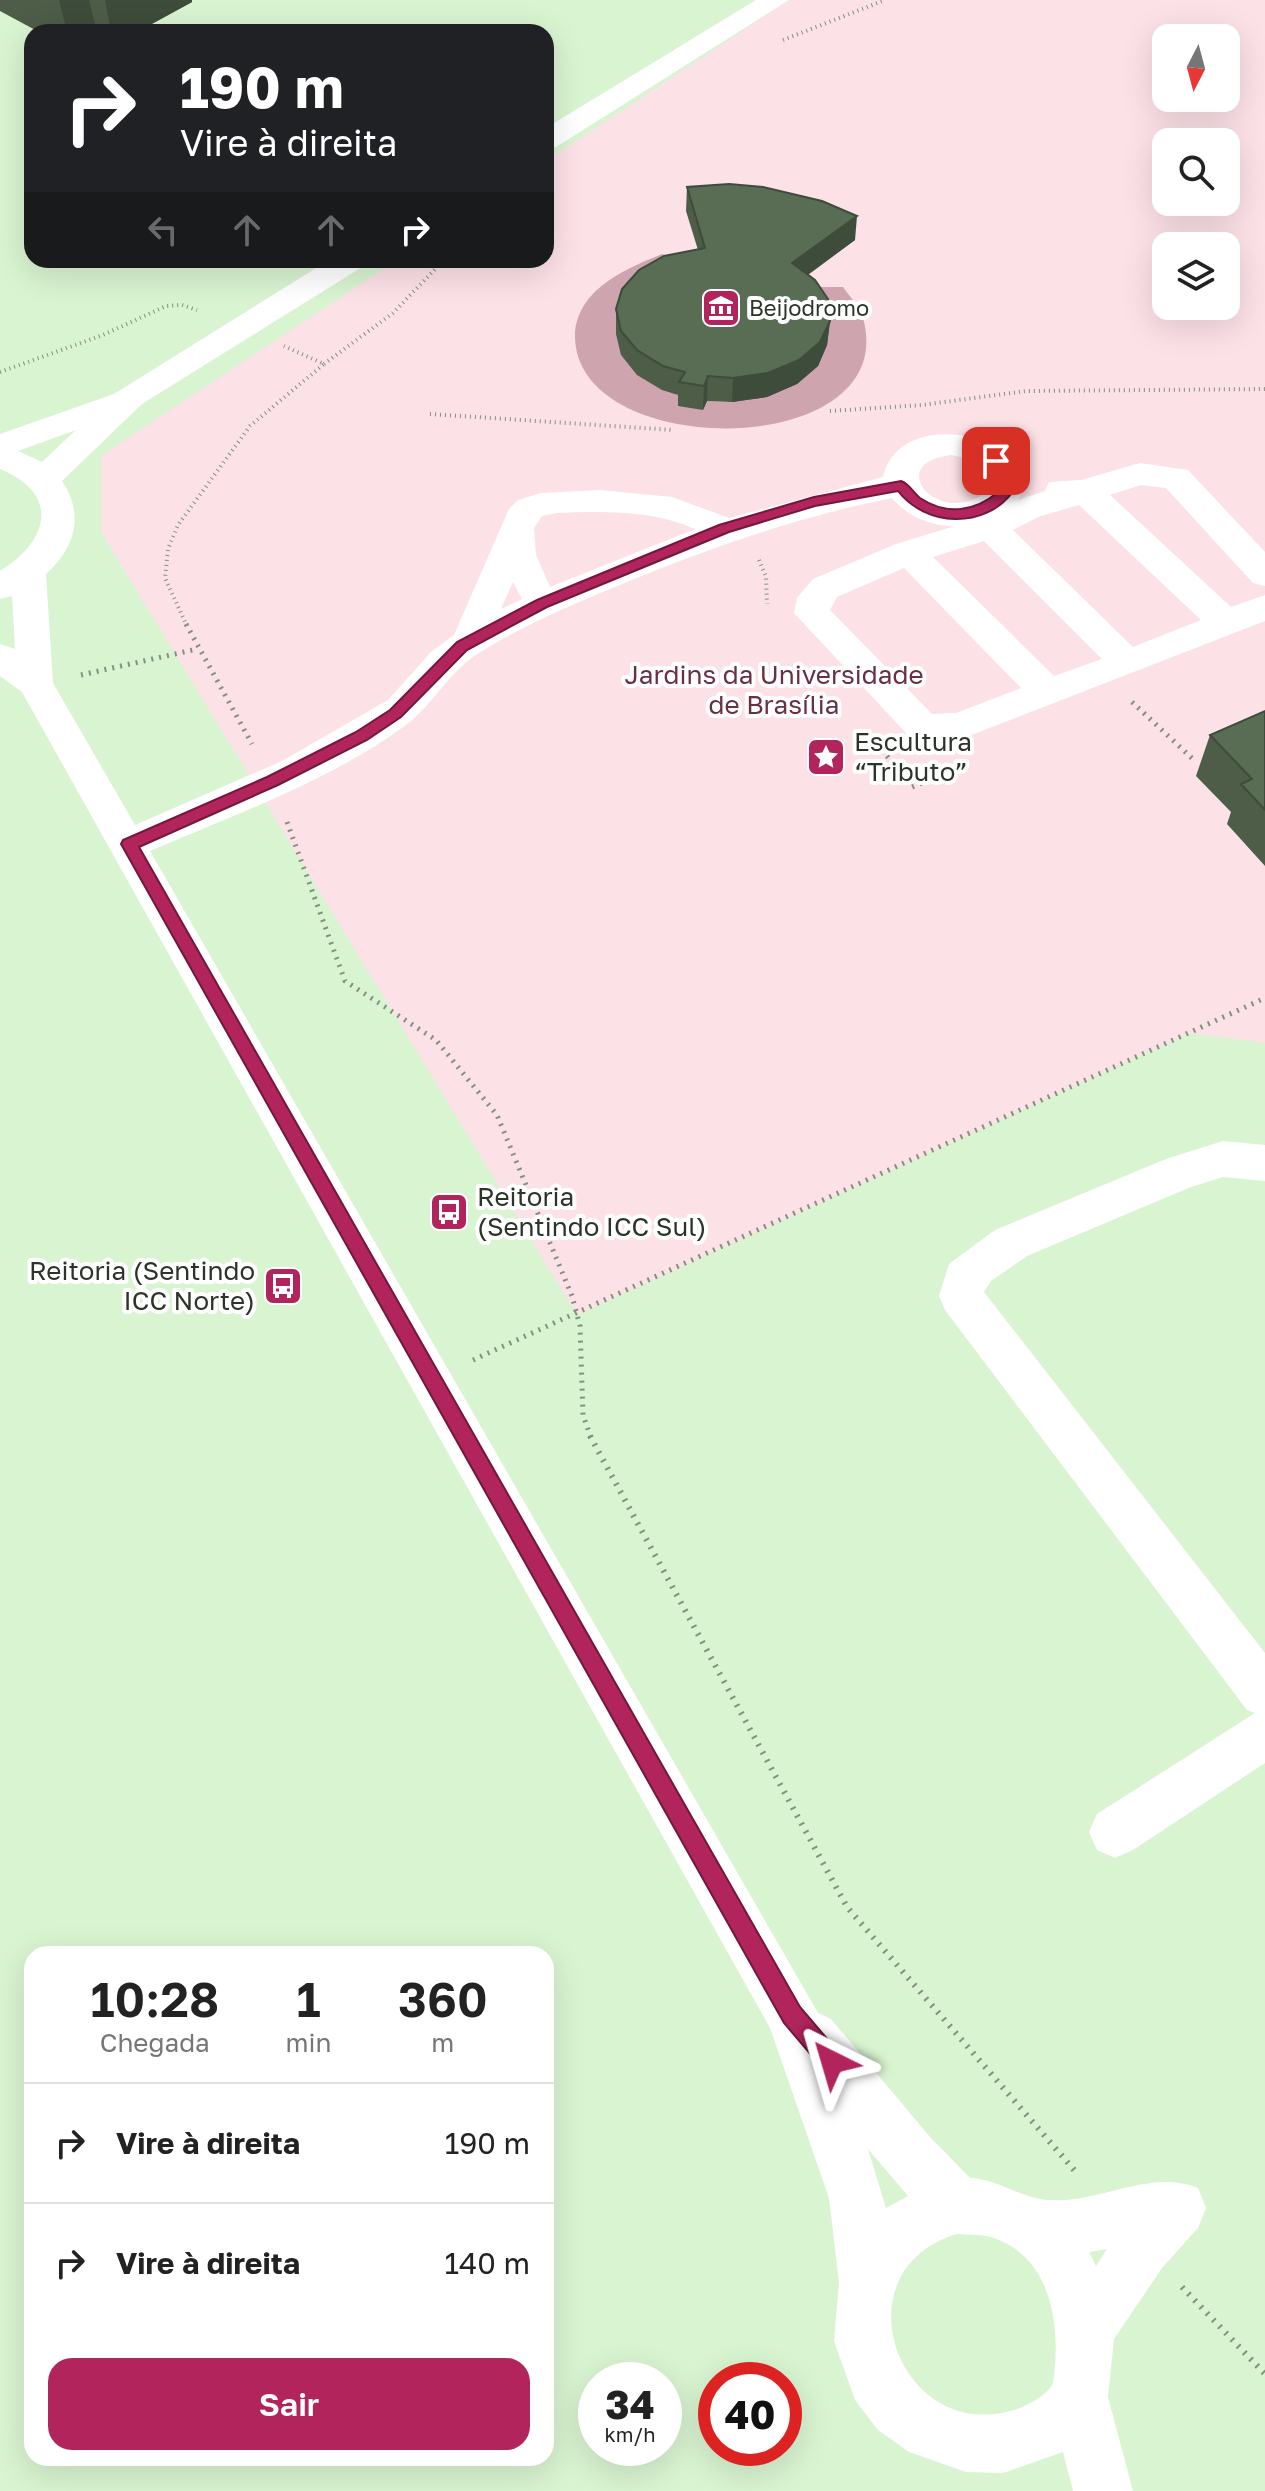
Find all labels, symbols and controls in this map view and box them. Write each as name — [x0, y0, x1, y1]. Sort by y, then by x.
north arrow — [1152, 24, 1240, 112]
map controls — [1152, 24, 1240, 320]
text: 190 m — [180, 53, 344, 120]
icon: right — [48, 56, 152, 160]
text: Vire à direita — [180, 121, 397, 164]
button: search — [1152, 128, 1240, 216]
icon: left — [141, 208, 185, 252]
icon: ahead — [225, 208, 269, 252]
icon: ahead — [309, 208, 353, 252]
icon: right — [393, 208, 437, 252]
button: layers — [1152, 232, 1240, 320]
museum icon: Beijodromo — [700, 287, 742, 329]
place label: Beijodromo — [749, 294, 869, 321]
pin — [962, 427, 1030, 495]
icon: arrive — [974, 439, 1018, 483]
park label: Jardins da Universidade de Brasília — [624, 659, 924, 720]
place label: Escultura “Tributo” — [854, 726, 972, 787]
place icon: Escultura “Tributo” — [805, 736, 847, 778]
place label: Reitoria (Sentindo ICC Sul) — [477, 1181, 706, 1242]
bus stop icon: Reitoria (Sentindo ICC Sul) — [428, 1191, 470, 1233]
place label: Reitoria (Sentindo ICC Norte) — [29, 1255, 255, 1316]
bus stop icon: Reitoria (Sentindo ICC Norte) — [262, 1265, 304, 1307]
text: 10:28 — [90, 1970, 219, 2028]
text: 1 — [296, 1970, 321, 2028]
text: 360 — [398, 1970, 488, 2028]
position arrow — [790, 2020, 874, 2104]
text: Chegada — [100, 2027, 210, 2058]
text: min — [286, 2027, 332, 2058]
text: m — [431, 2027, 454, 2058]
icon: right — [48, 2121, 92, 2165]
text: Vire à direita — [116, 2125, 300, 2161]
text: 190 m — [445, 2125, 530, 2161]
icon: right — [48, 2241, 92, 2285]
text: Vire à direita — [116, 2245, 300, 2281]
text: 140 m — [445, 2245, 530, 2281]
button: Sair — [48, 2358, 530, 2450]
speed limit sign: 40 — [698, 2362, 802, 2466]
text: 34 — [605, 2380, 655, 2428]
text: km/h — [605, 2422, 655, 2446]

